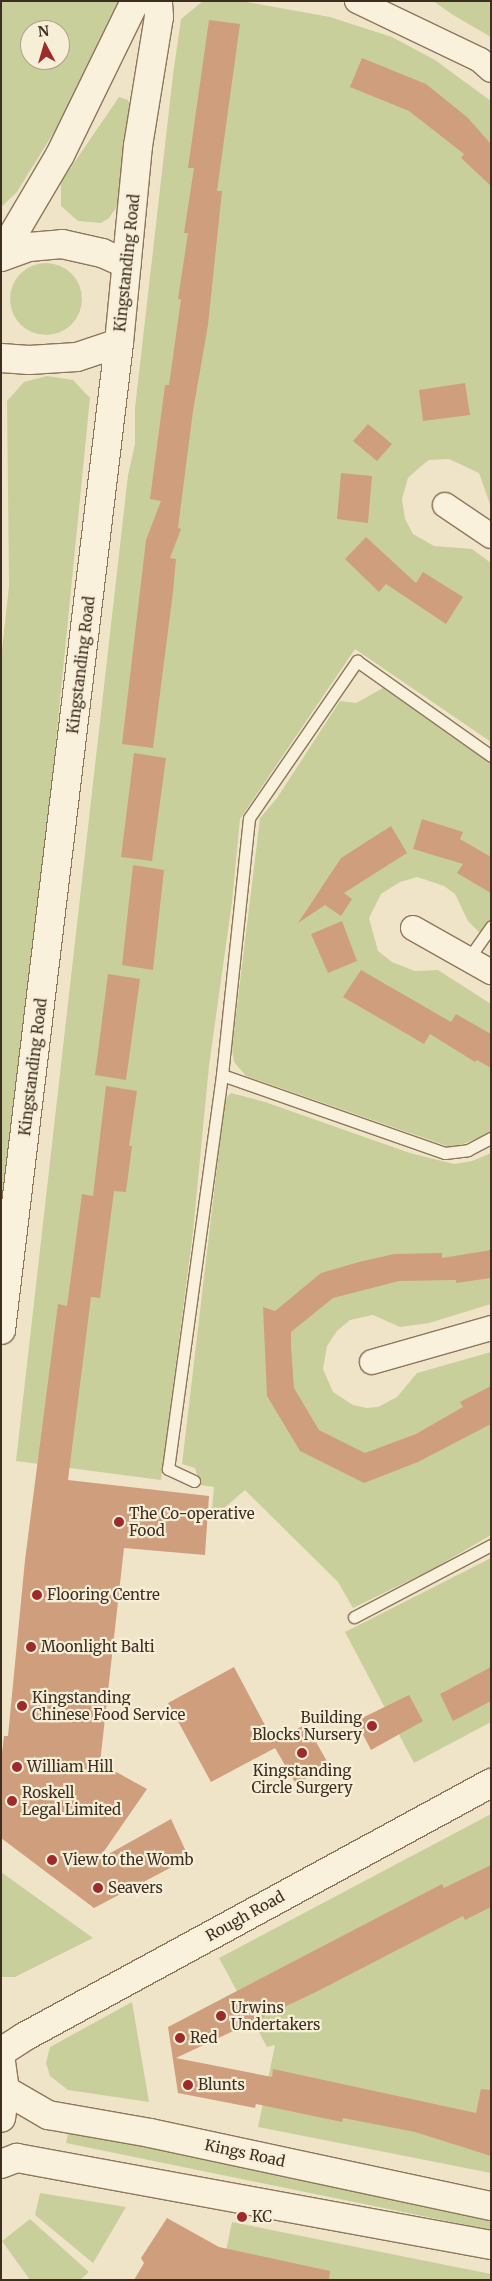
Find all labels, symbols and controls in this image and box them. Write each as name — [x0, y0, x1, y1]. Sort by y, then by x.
north arrow — [20, 20, 70, 70]
text: N — [37, 22, 50, 41]
street label: Kingstanding Road — [111, 193, 143, 333]
street label: Kingstanding Road — [64, 595, 98, 735]
street label: Kingstanding Road — [16, 997, 50, 1137]
place label: The Co-operative Food — [129, 1504, 254, 1539]
marker: The Co-operative Food — [113, 1516, 125, 1528]
place label: Flooring Centre — [47, 1586, 160, 1604]
marker: Flooring Centre — [31, 1589, 43, 1601]
place label: Moonlight Balti — [41, 1638, 155, 1656]
marker: Moonlight Balti — [25, 1641, 37, 1653]
place label: Kingstanding Chinese Food Service — [32, 1688, 185, 1723]
marker: Kingstanding Chinese Food Service — [16, 1700, 28, 1712]
place label: Building Blocks Nursery — [252, 1708, 362, 1743]
marker: Building Blocks Nursery — [366, 1720, 378, 1732]
marker: Kingstanding Circle Surgery — [296, 1747, 308, 1759]
place label: William Hill — [27, 1758, 113, 1776]
marker: William Hill — [11, 1761, 23, 1773]
place label: Kingstanding Circle Surgery — [251, 1761, 353, 1796]
place label: Roskell Legal Limited — [22, 1783, 121, 1818]
marker: Roskell Legal Limited — [6, 1795, 18, 1807]
place label: View to the Womb — [63, 1851, 194, 1869]
marker: View to the Womb — [45, 1853, 59, 1867]
place label: Seavers — [108, 1879, 163, 1897]
marker: Seavers — [92, 1882, 104, 1894]
street label: Rough Road — [203, 1887, 287, 1945]
place label: Urwins Undertakers — [231, 1998, 320, 2033]
marker: Urwins Undertakers — [215, 2010, 227, 2022]
place label: Red — [190, 2029, 217, 2047]
marker: Red — [174, 2032, 186, 2044]
place label: Blunts — [198, 2076, 245, 2094]
marker: Blunts — [182, 2079, 194, 2091]
street label: Kings Road — [203, 2136, 287, 2170]
place label: KC — [252, 2208, 272, 2226]
marker: KC — [236, 2211, 248, 2223]

